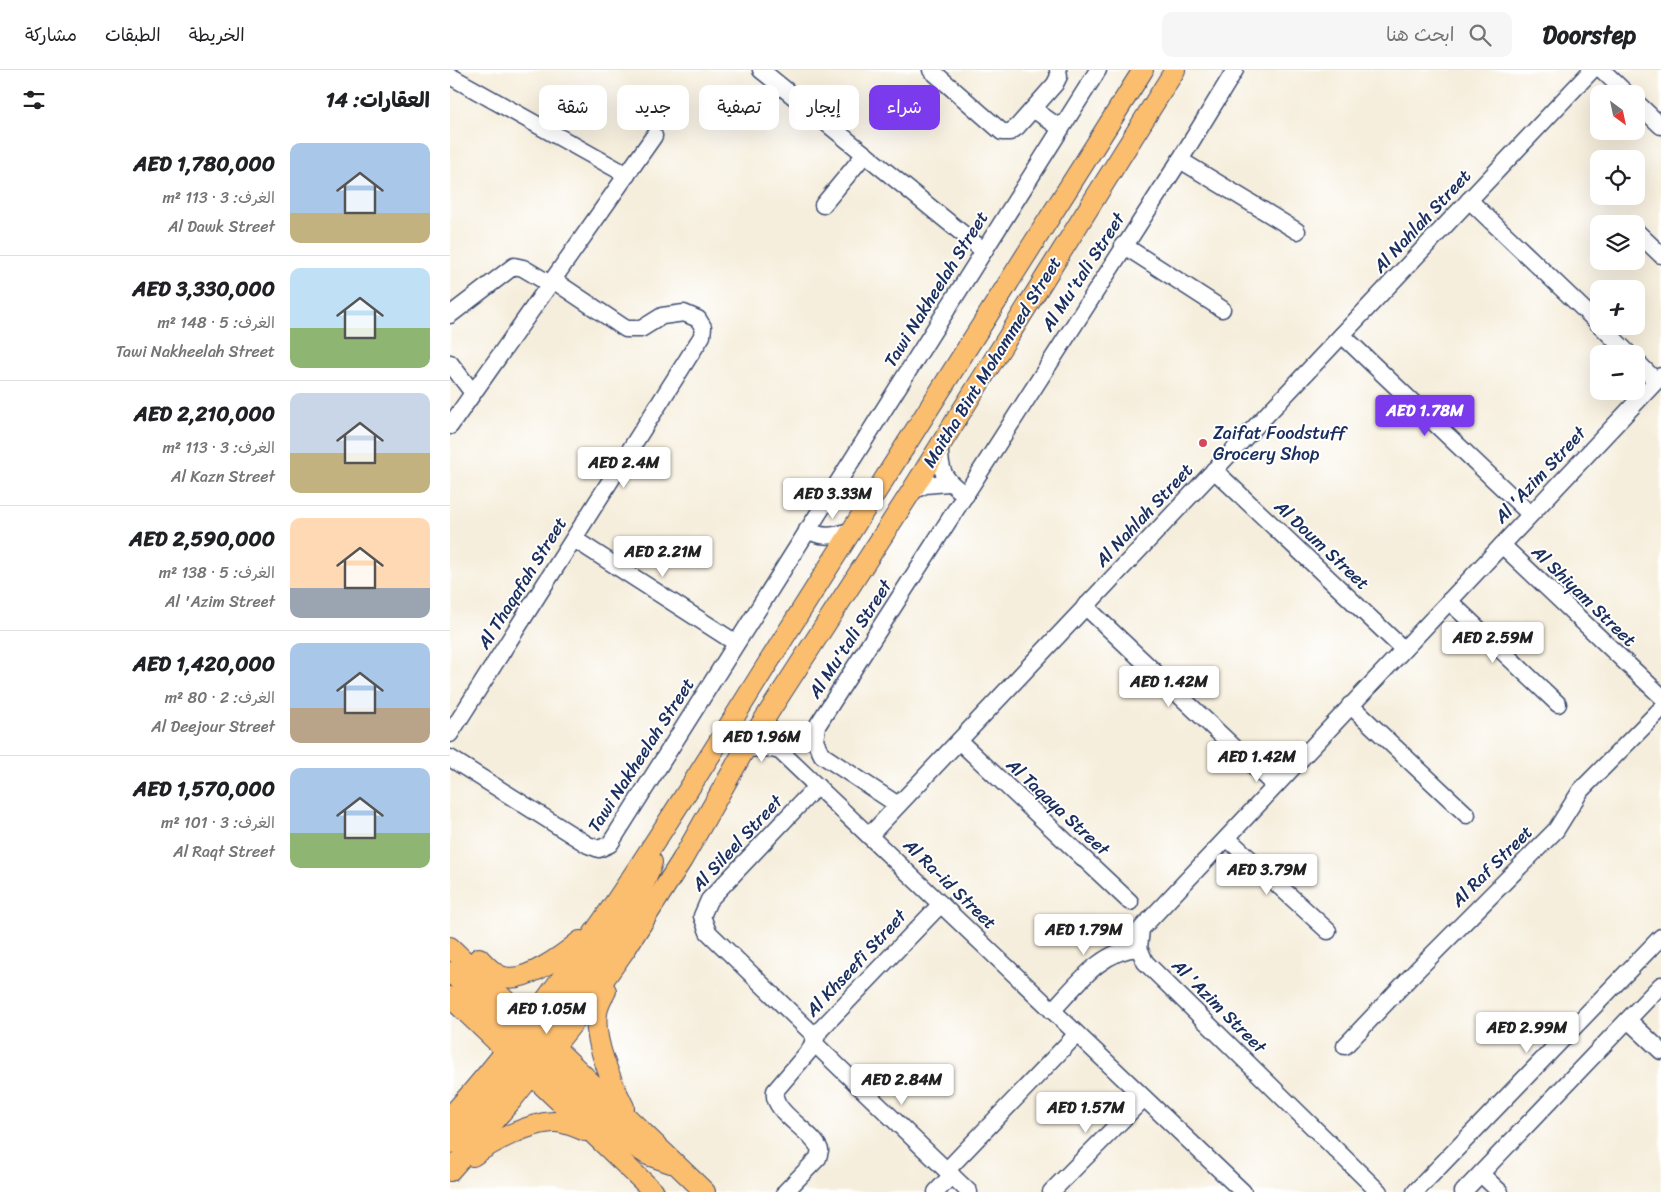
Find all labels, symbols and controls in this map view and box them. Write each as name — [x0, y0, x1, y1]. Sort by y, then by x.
search box — [1162, 12, 1512, 57]
text: Doorstep — [1542, 14, 1636, 56]
text: ابحث هنا — [1386, 18, 1454, 51]
text: مشاركة — [25, 19, 77, 51]
text: الطبقات — [105, 19, 161, 51]
text: الخريطة — [189, 19, 245, 51]
icon: search — [1466, 21, 1494, 49]
text: العقارات: 14 — [326, 81, 430, 119]
chip: شقة — [539, 85, 607, 130]
chip: جديد — [617, 85, 689, 130]
chip: تصفية — [699, 85, 779, 130]
chip: إيجار — [789, 85, 859, 130]
chip: شراء — [869, 85, 940, 130]
north arrow — [1590, 85, 1645, 140]
map controls — [1590, 85, 1645, 400]
icon: filters — [20, 86, 48, 114]
text: AED 1,780,000 — [134, 145, 275, 183]
button: locate — [1590, 150, 1645, 205]
street label: Al Nahlah Street — [1364, 161, 1479, 281]
icon: home — [330, 163, 390, 223]
text: الغرف: 3 · 113 m² — [162, 183, 275, 212]
street label: Tawi Nakheelah Street — [875, 204, 997, 373]
street label: Al Mu'tali Street — [1032, 205, 1134, 339]
text: Al Dawk Street — [168, 212, 275, 241]
button: layers — [1590, 215, 1645, 270]
street label: Maitha Bint Mohammed Street — [914, 250, 1070, 474]
text: AED 3,330,000 — [133, 270, 275, 308]
button: + — [1590, 280, 1645, 335]
icon: home — [330, 288, 390, 348]
text: الغرف: 5 · 148 m² — [157, 308, 275, 337]
text: Tawi Nakheelah Street — [116, 337, 275, 366]
button: − — [1590, 345, 1645, 400]
pin: AED 1.78M — [1368, 394, 1482, 437]
text: AED 2,210,000 — [134, 395, 275, 433]
text: AED 1.78M — [1386, 396, 1464, 425]
icon: home — [330, 413, 390, 473]
place label: Zaifat Foodstuff Grocery Shop — [1213, 417, 1349, 470]
street label: Al 'Azim Street — [1485, 418, 1594, 532]
text: الغرف: 3 · 113 m² — [162, 433, 275, 462]
marker: Zaifat Foodstuff Grocery Shop — [1197, 437, 1209, 449]
pin: AED 2.4M — [572, 446, 676, 489]
text: AED 2.4M — [589, 448, 659, 477]
street label: Al Nahlah Street — [1086, 455, 1201, 575]
text: Al Kazn Street — [171, 462, 275, 491]
pin: AED 3.33M — [776, 478, 890, 520]
text: AED 3.33M — [794, 479, 872, 508]
street label: Al Doum Street — [1266, 491, 1377, 598]
street label: Al Thaqafah Street — [468, 510, 576, 656]
text: AED 2,590,000 — [129, 520, 275, 558]
pin: AED 2.21M — [606, 536, 720, 578]
street label: Al Shiyam Street — [1523, 536, 1644, 655]
text: AED 2.21M — [625, 537, 701, 566]
icon: home — [330, 538, 390, 598]
text: الغرف: 5 · 138 m² — [159, 558, 275, 587]
street label: Al Mu'tali Street — [799, 572, 901, 706]
text: Al 'Azim Street — [165, 587, 275, 616]
pin: AED 2.59M — [1436, 622, 1550, 664]
text: AED 2.59M — [1453, 623, 1533, 652]
text: AED 1,420,000 — [133, 645, 275, 683]
icon: home — [330, 663, 390, 723]
pin: AED 1.42M — [1112, 666, 1226, 708]
text: AED 1.42M — [1130, 667, 1208, 696]
street label: Tawi Nakheelah Street — [579, 671, 703, 839]
text: الغرف: 2 · 80 m² — [165, 683, 275, 712]
text: Al Deejour Street — [151, 712, 275, 741]
pin: AED 1.96M — [705, 720, 819, 763]
text: AED 1.96M — [723, 722, 801, 751]
pin: AED 1.42M — [1200, 740, 1314, 783]
text: AED 1.42M — [1218, 742, 1296, 771]
street label: Al Taqaya Street — [998, 750, 1118, 864]
text: AED 1,570,000 — [133, 770, 275, 808]
street label: Al Sileel Street — [683, 787, 791, 900]
icon: home — [330, 788, 390, 848]
text: الغرف: 3 · 101 m² — [161, 808, 275, 837]
street label: Al Raf Street — [1443, 817, 1541, 915]
street label: Al Ra-id Street — [895, 830, 1005, 938]
text: Al Raqt Street — [173, 837, 275, 866]
pin: AED 3.79M — [1210, 854, 1324, 896]
text: AED 3.79M — [1227, 855, 1307, 884]
street label: Al Khseefi Street — [797, 901, 915, 1025]
pin: AED 1.79M — [1027, 914, 1141, 956]
text: AED 1.79M — [1045, 915, 1123, 944]
street label: Al 'Azim Street — [1163, 950, 1275, 1062]
pin: AED 1.05M — [490, 992, 604, 1035]
text: AED 1.05M — [508, 994, 586, 1023]
pin: AED 2.99M — [1470, 1012, 1584, 1054]
text: AED 2.99M — [1487, 1013, 1567, 1042]
pin: AED 2.84M — [845, 1064, 959, 1106]
text: AED 2.84M — [862, 1065, 942, 1094]
pin: AED 1.57M — [1029, 1092, 1143, 1134]
text: AED 1.57M — [1047, 1093, 1125, 1122]

